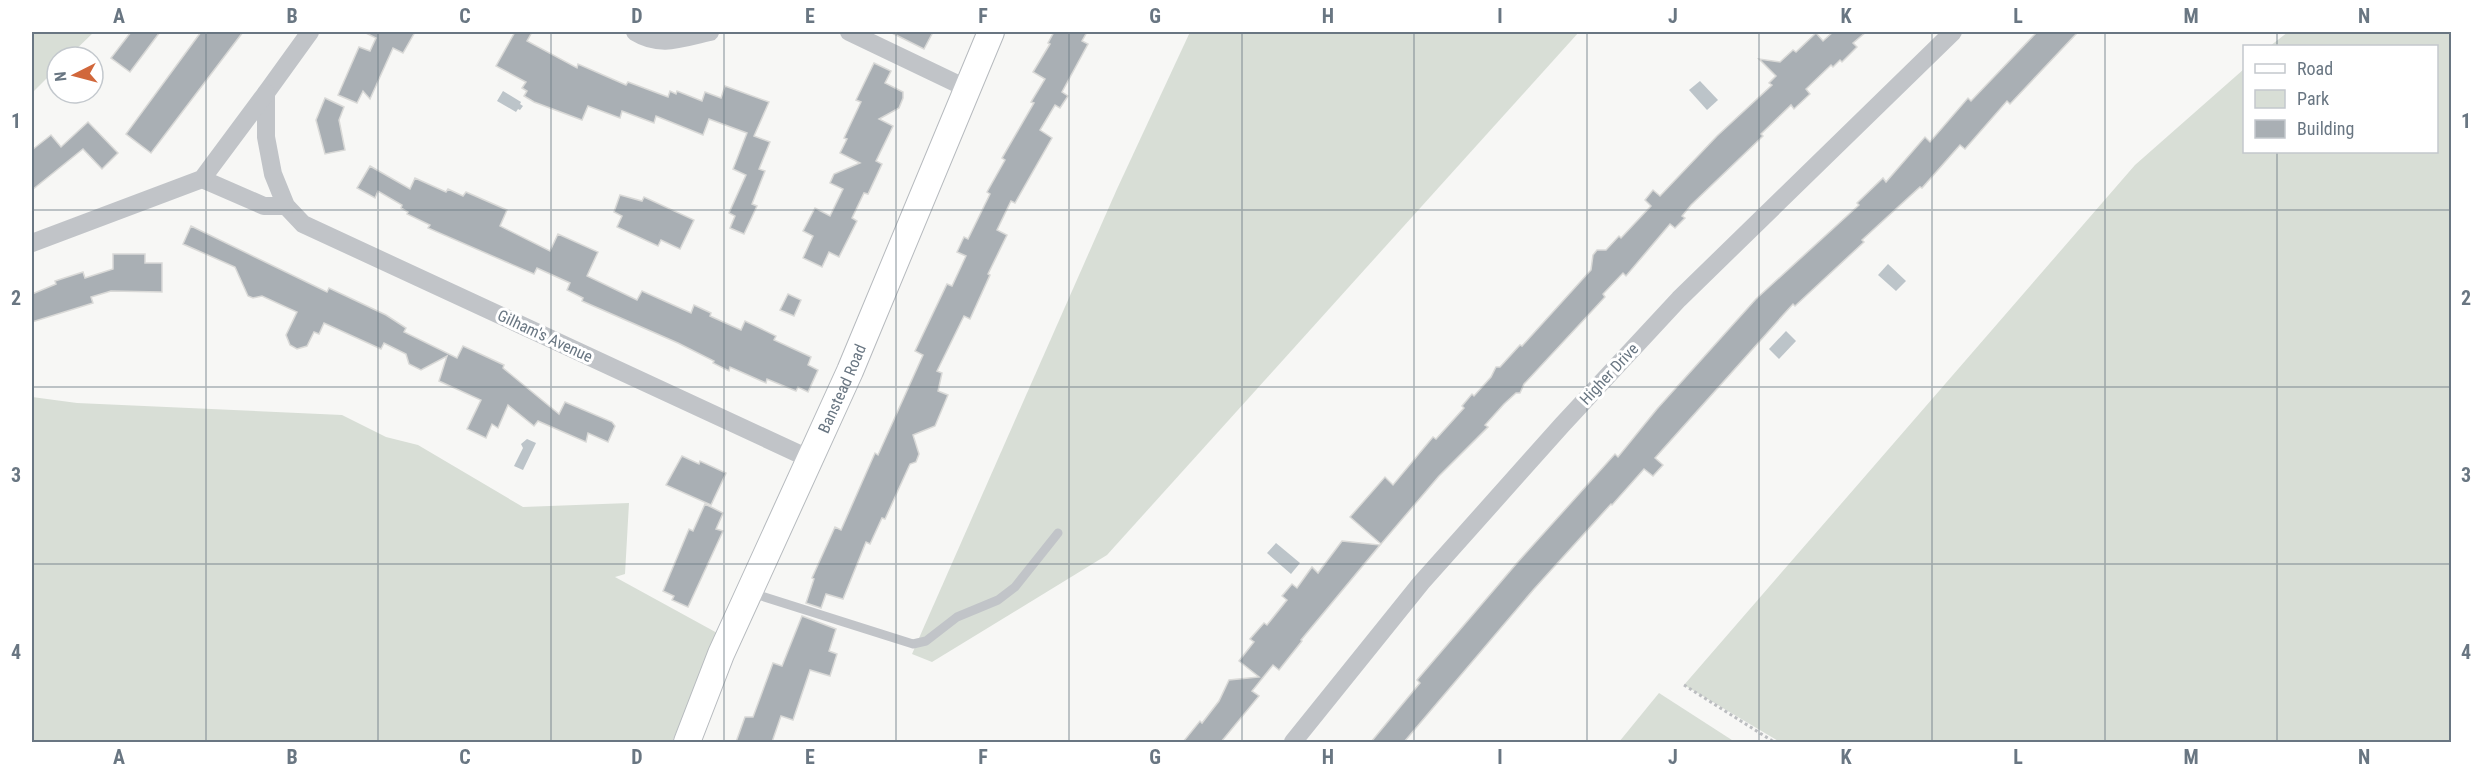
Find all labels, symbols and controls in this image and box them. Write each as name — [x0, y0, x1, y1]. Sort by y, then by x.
text: A — [113, 4, 125, 28]
text: B — [286, 4, 298, 28]
text: C — [459, 4, 471, 28]
text: D — [631, 4, 643, 28]
text: E — [805, 4, 815, 28]
text: F — [978, 4, 988, 28]
text: G — [1149, 4, 1161, 28]
text: H — [1322, 4, 1334, 28]
text: I — [1497, 4, 1503, 28]
text: J — [1668, 4, 1678, 28]
text: K — [1840, 4, 1852, 28]
text: L — [2013, 4, 2023, 28]
text: M — [2183, 4, 2199, 28]
text: N — [2358, 4, 2370, 28]
north arrow — [45, 45, 105, 105]
legend — [2243, 45, 2438, 153]
text: Road — [2297, 58, 2333, 79]
text: N — [51, 71, 71, 82]
text: Park — [2297, 88, 2329, 109]
text: 1 — [11, 109, 21, 133]
text: 1 — [2461, 109, 2471, 133]
text: Building — [2297, 118, 2354, 139]
text: 2 — [11, 286, 21, 310]
text: 2 — [2461, 286, 2471, 310]
street label: Gilham's Avenue — [494, 306, 596, 366]
street label: Higher Drive — [1576, 339, 1642, 409]
street label: Banstead Road — [814, 341, 870, 436]
text: 3 — [11, 463, 21, 487]
text: 3 — [2461, 463, 2471, 487]
text: 4 — [11, 640, 21, 664]
text: 4 — [2461, 640, 2471, 664]
text: A — [113, 745, 125, 769]
text: B — [286, 745, 298, 769]
text: C — [459, 745, 471, 769]
text: D — [631, 745, 643, 769]
text: E — [805, 745, 815, 769]
text: F — [978, 745, 988, 769]
text: G — [1149, 745, 1161, 769]
text: H — [1322, 745, 1334, 769]
text: I — [1497, 745, 1503, 769]
text: J — [1668, 745, 1678, 769]
text: K — [1840, 745, 1852, 769]
text: L — [2013, 745, 2023, 769]
text: M — [2183, 745, 2199, 769]
text: N — [2358, 745, 2370, 769]

